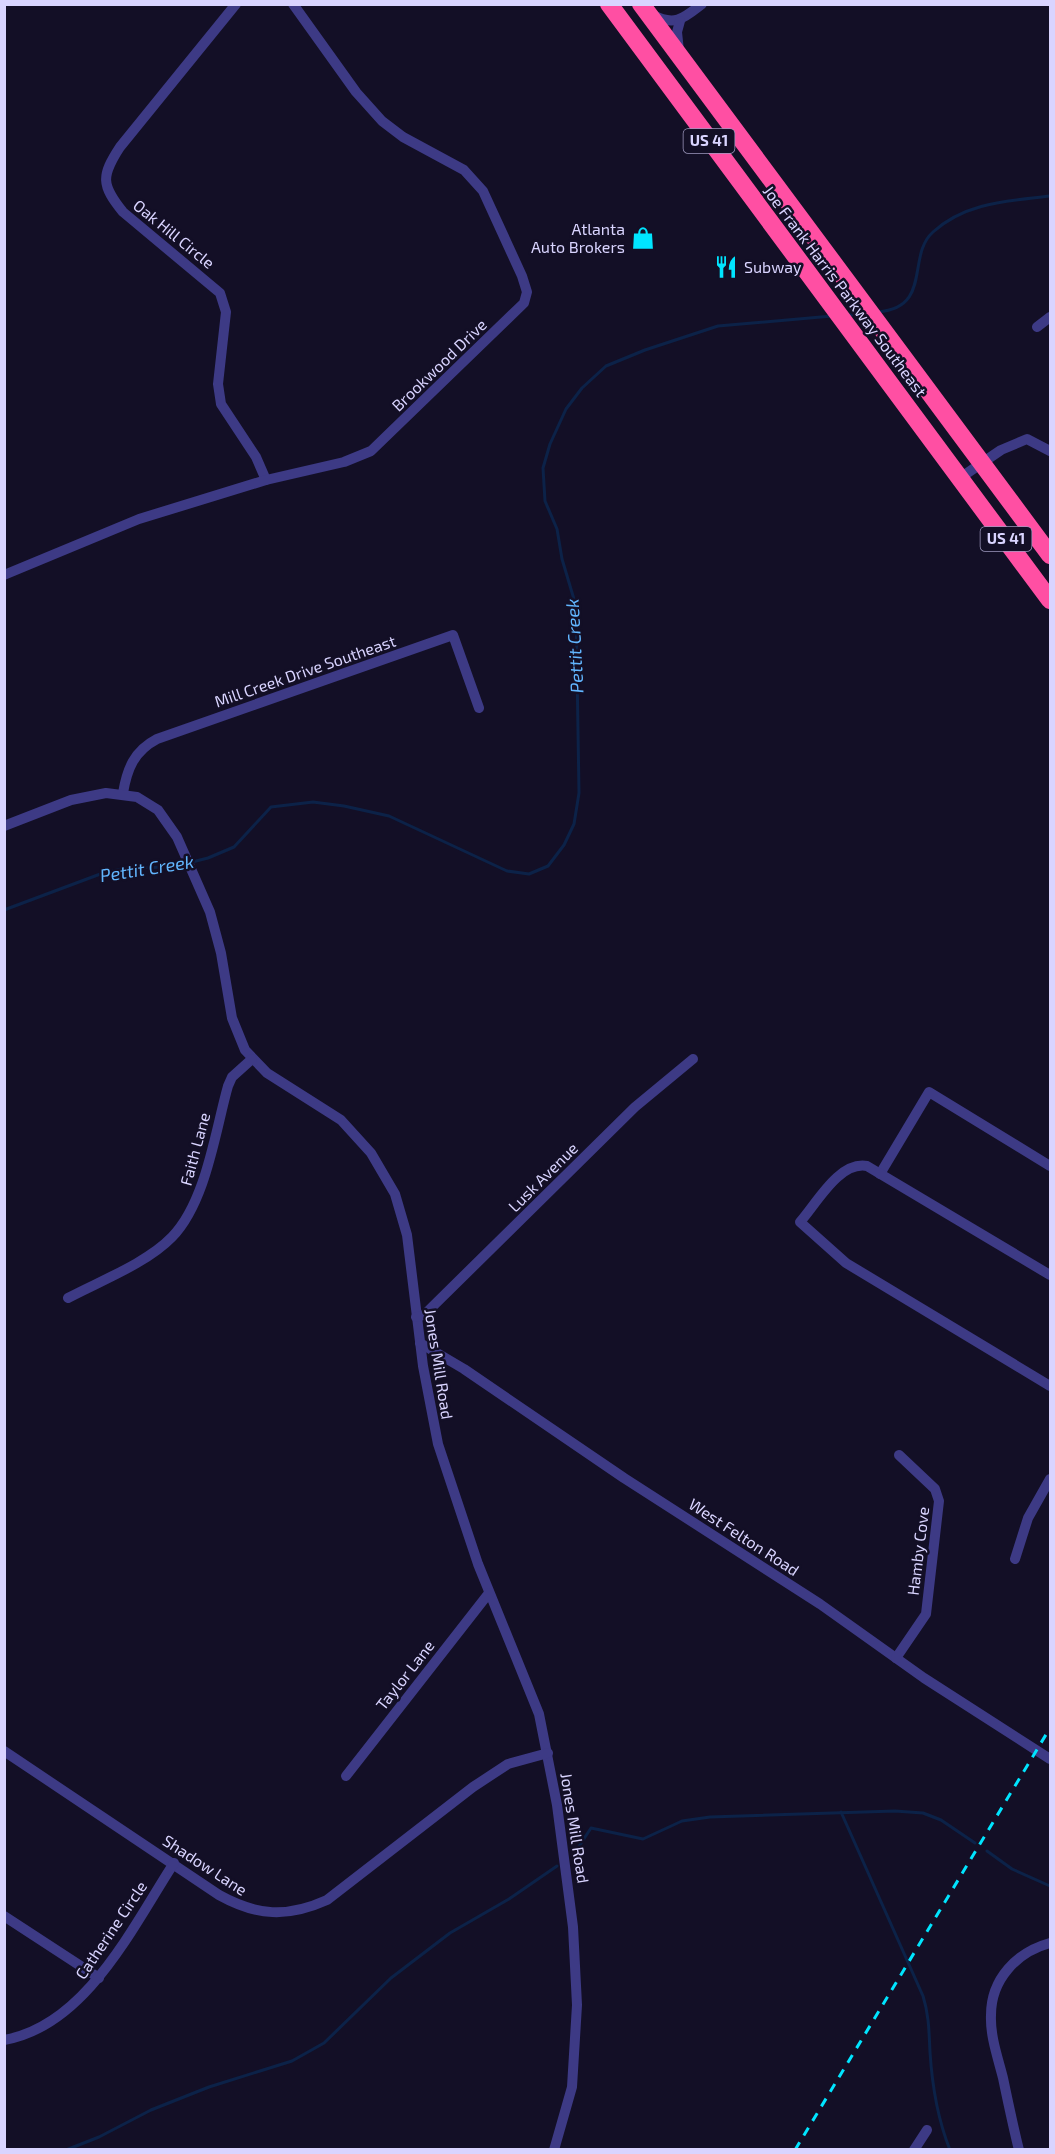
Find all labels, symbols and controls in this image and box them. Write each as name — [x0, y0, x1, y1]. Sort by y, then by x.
road number: US 41 — [684, 129, 734, 153]
street label: Joe Frank Harris Parkway Southeast — [760, 181, 931, 400]
street label: Oak Hill Circle — [130, 195, 219, 272]
place label: Atlanta Auto Brokers — [531, 219, 625, 256]
shop icon: Atlanta Auto Brokers — [630, 225, 656, 251]
restaurant icon: Subway — [713, 254, 739, 280]
place label: Subway — [744, 257, 802, 276]
street label: Brookwood Drive — [387, 315, 490, 415]
road number: US 41 — [980, 527, 1032, 551]
water label: Pettit Creek — [561, 598, 587, 694]
street label: Mill Creek Drive Southeast — [212, 631, 398, 711]
water label: Pettit Creek — [98, 850, 195, 886]
street label: Faith Lane — [176, 1110, 213, 1187]
street label: Lusk Avenue — [504, 1138, 581, 1215]
street label: Jones Mill Road — [421, 1307, 458, 1421]
street label: West Felton Road — [686, 1494, 803, 1579]
street label: Hamby Cove — [903, 1505, 932, 1596]
street label: Taylor Lane — [371, 1636, 438, 1713]
street label: Jones Mill Road — [557, 1771, 594, 1885]
street label: Shadow Lane — [160, 1830, 251, 1899]
street label: Catherine Circle — [71, 1877, 150, 1982]

